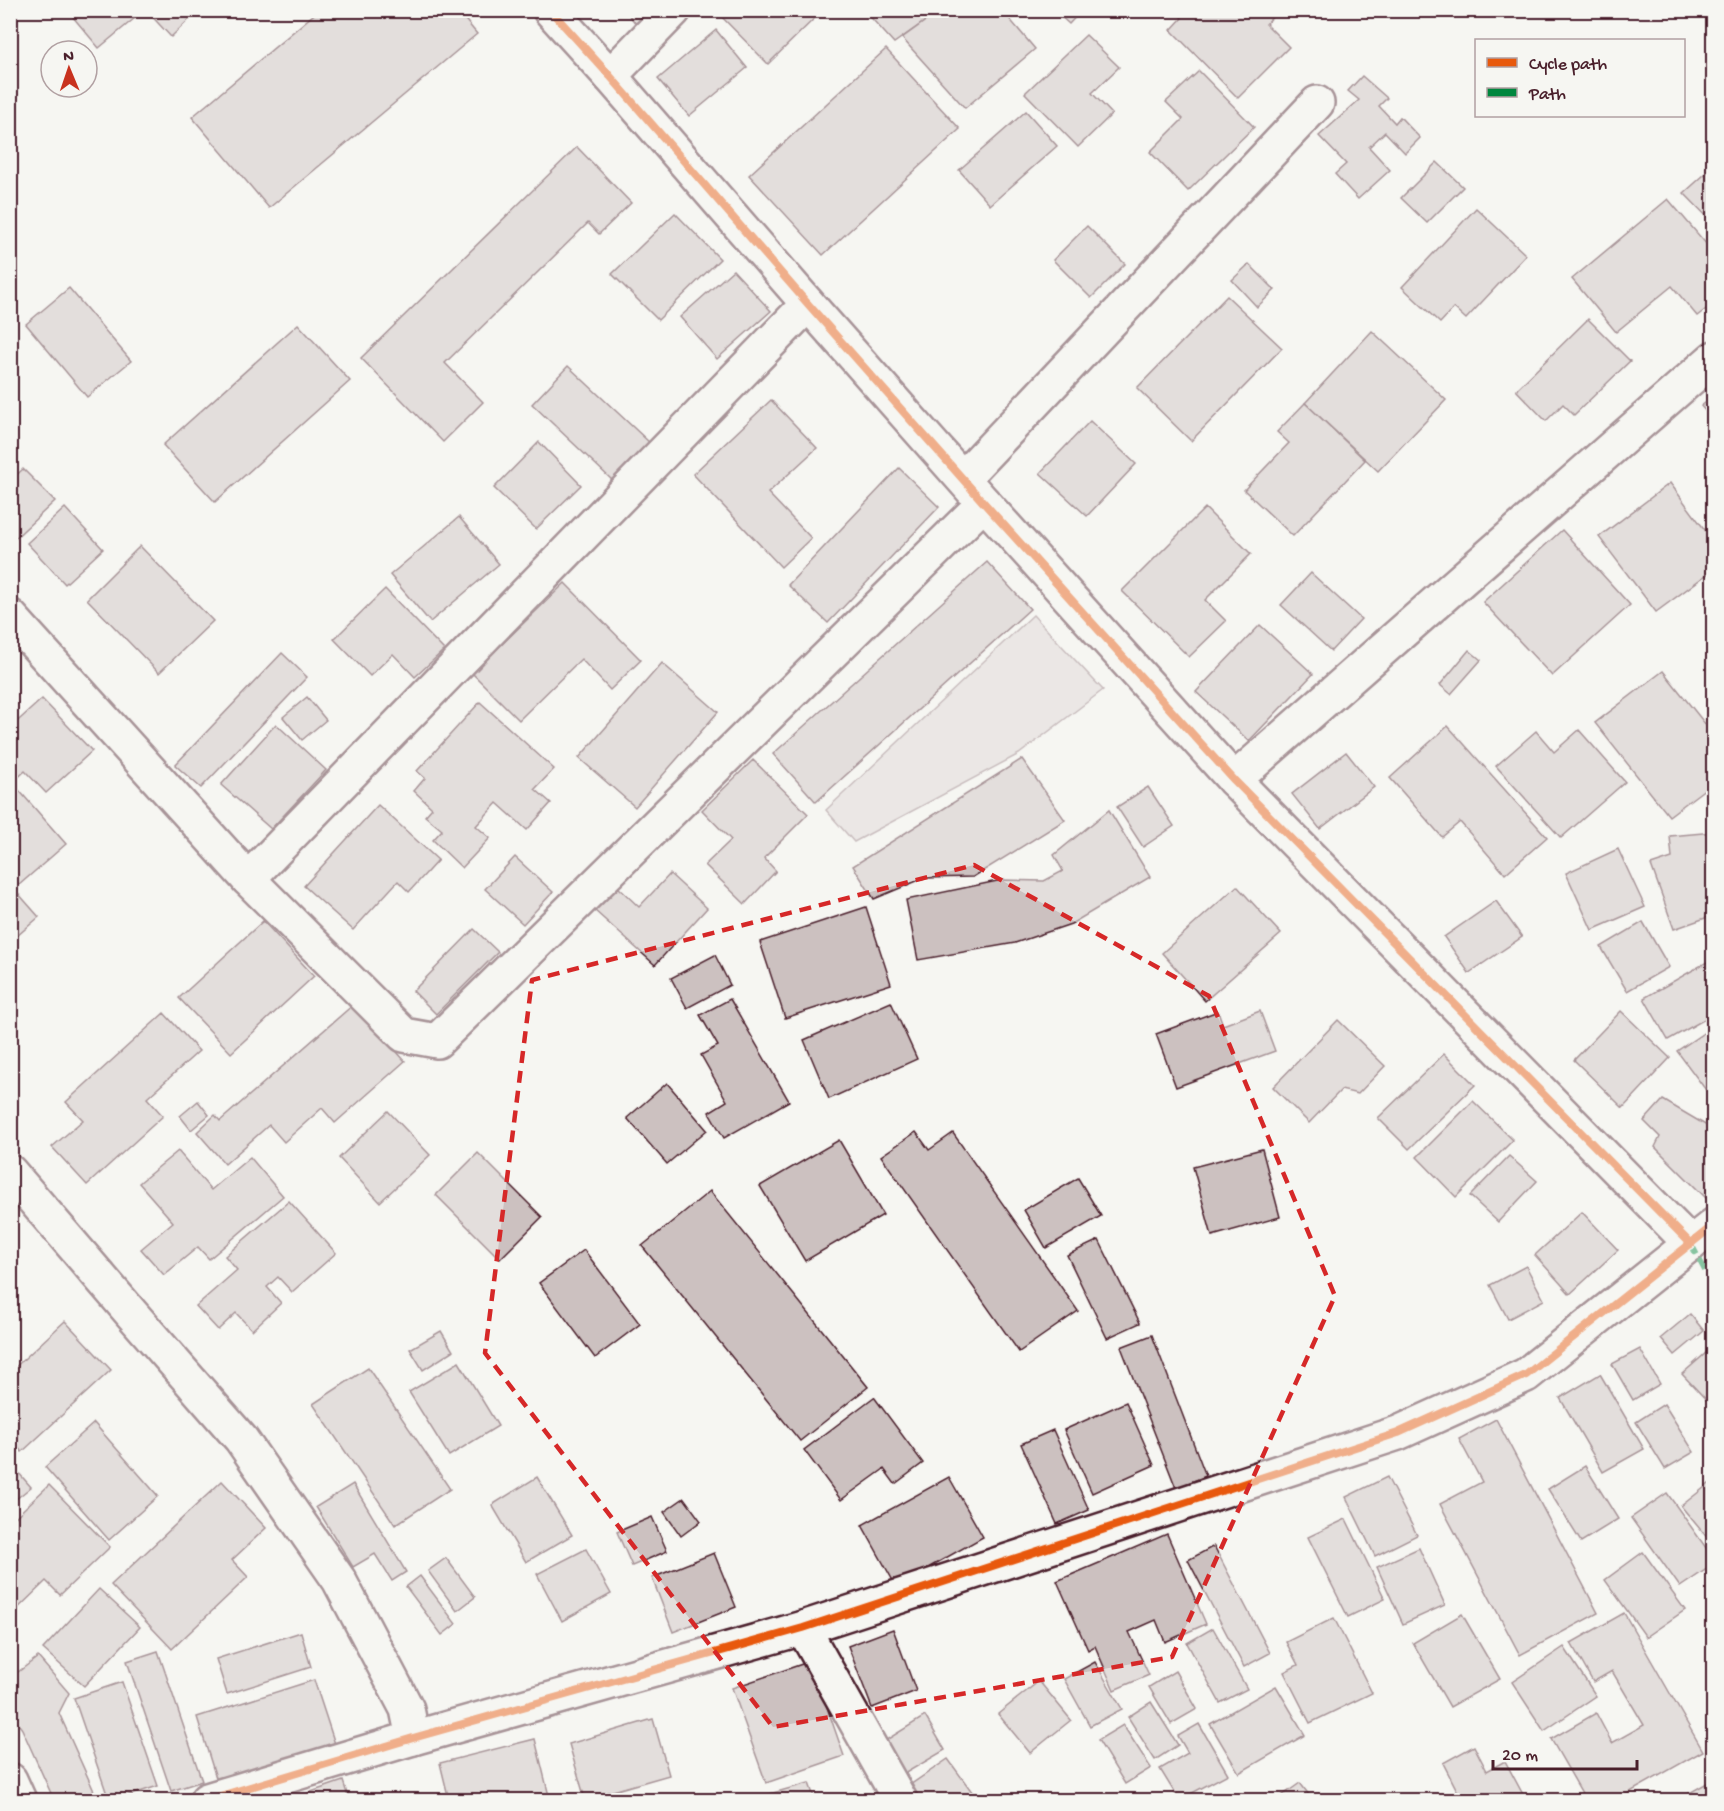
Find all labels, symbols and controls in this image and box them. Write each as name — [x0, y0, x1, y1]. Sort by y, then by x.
north arrow — [39, 39, 99, 99]
legend — [1475, 39, 1685, 117]
text: N — [63, 48, 75, 67]
text: Cycle path — [1529, 55, 1607, 76]
text: Path — [1528, 85, 1566, 106]
scale bar — [1493, 1733, 1637, 1771]
text: 20 m — [1502, 1746, 1538, 1767]

